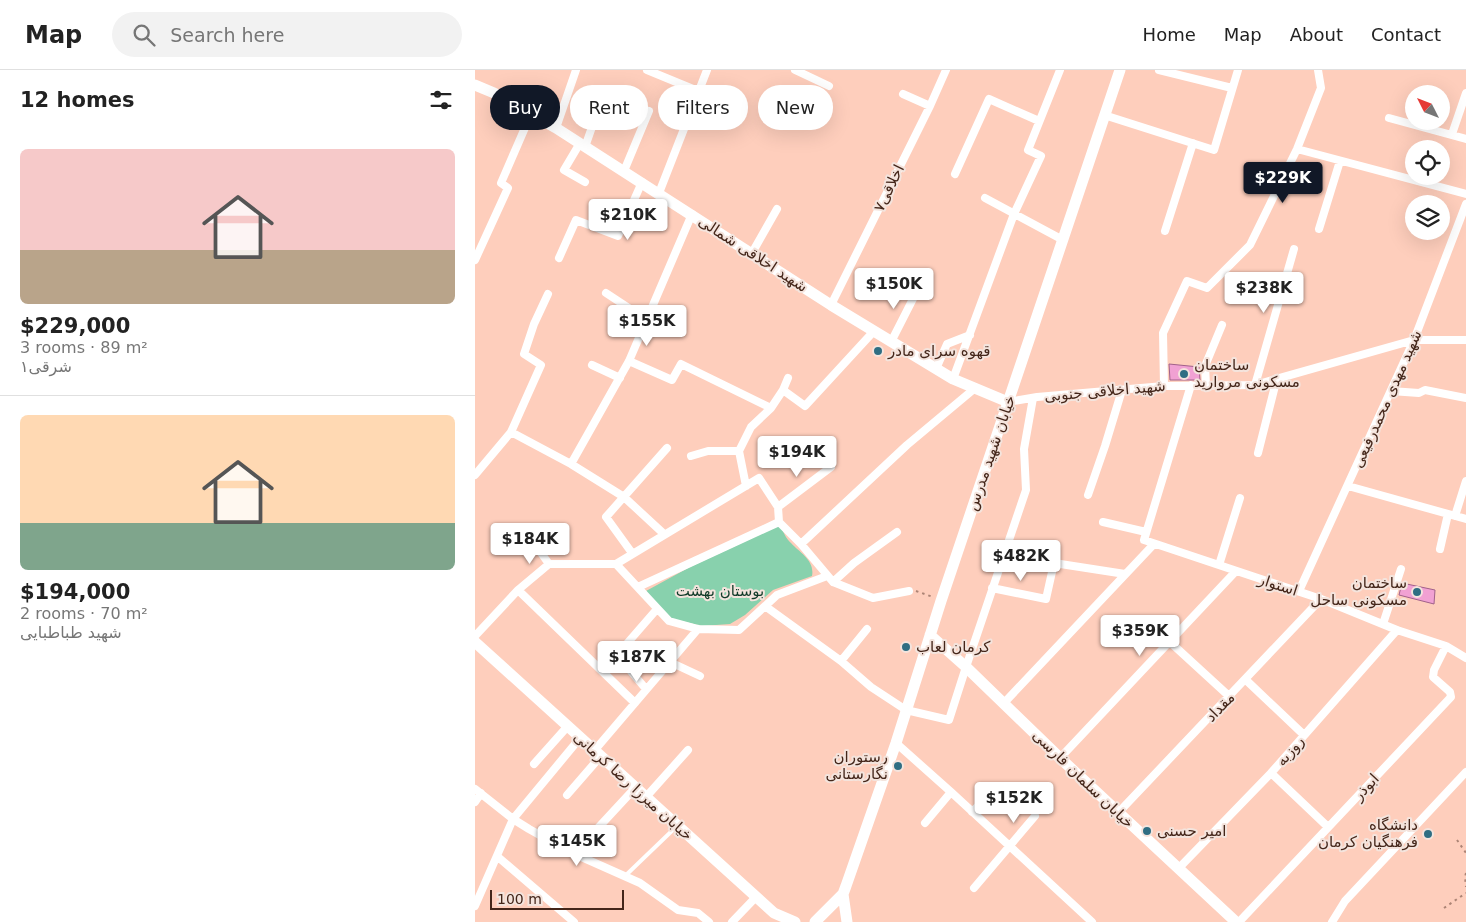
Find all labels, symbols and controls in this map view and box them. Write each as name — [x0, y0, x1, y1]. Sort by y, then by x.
search box — [112, 12, 462, 57]
text: Map — [25, 21, 82, 49]
icon: search — [130, 21, 158, 49]
text: Search here — [170, 24, 284, 46]
text: Home — [1143, 24, 1196, 45]
text: Map — [1224, 24, 1262, 45]
text: About — [1290, 24, 1343, 45]
text: Contact — [1371, 24, 1441, 45]
chip: Buy — [490, 85, 560, 130]
chip: Rent — [570, 85, 648, 130]
chip: Filters — [658, 85, 748, 130]
chip: New — [758, 85, 833, 130]
north arrow — [1405, 85, 1450, 130]
map controls — [1405, 85, 1450, 240]
icon: filters — [427, 86, 455, 114]
text: 12 homes — [20, 88, 135, 112]
button: locate — [1405, 140, 1450, 185]
street label: اخلاقی۷ — [870, 162, 908, 214]
pin: $229K — [1248, 162, 1318, 204]
text: $229K — [1255, 168, 1311, 187]
icon: home — [193, 182, 283, 272]
button: layers — [1405, 195, 1450, 240]
pin: $210K — [593, 198, 663, 241]
text: $210K — [600, 205, 656, 224]
street label: شهید اخلاقی شمالی — [695, 212, 811, 296]
pin: $150K — [859, 268, 929, 310]
pin: $238K — [1229, 272, 1299, 314]
text: $150K — [866, 274, 922, 293]
text: $238K — [1236, 278, 1292, 297]
pin: $155K — [612, 304, 682, 347]
text: $155K — [619, 311, 675, 330]
text: $229,000 — [20, 314, 130, 338]
street label: شهید مهدی محمدرفیعی — [1348, 327, 1426, 471]
text: 3 rooms · 89 m² — [20, 338, 148, 357]
place label: قهوه سرای مادر — [887, 342, 991, 360]
marker: قهوه سرای مادر — [872, 345, 884, 357]
place label: ساختمان مسکونی مروارید — [1194, 356, 1300, 391]
text: شرقی۱ — [20, 357, 72, 376]
marker: ساختمان مسکونی مروارید — [1178, 368, 1190, 380]
street label: شهید اخلاقی جنوبی — [1044, 377, 1166, 405]
street label: خیابان شهید مدرس — [963, 393, 1019, 513]
pin: $194K — [762, 436, 832, 478]
text: $194K — [769, 442, 825, 461]
icon: home — [193, 447, 283, 537]
pin: $184K — [495, 522, 565, 565]
text: $184K — [502, 529, 558, 548]
pin: $482K — [986, 540, 1056, 582]
text: $482K — [993, 546, 1049, 565]
street label: استوار — [1255, 570, 1300, 600]
place label: ساختمان مسکونی ساحل — [1310, 574, 1407, 609]
text: $194,000 — [20, 580, 130, 604]
park label: بوستان بهشت — [676, 582, 764, 600]
marker: ساختمان مسکونی ساحل — [1411, 586, 1423, 598]
text: 2 rooms · 70 m² — [20, 604, 148, 623]
pin: $359K — [1105, 614, 1175, 657]
text: $359K — [1112, 621, 1168, 640]
text: شهید طباطبایی — [20, 623, 122, 642]
place label: کرمان لعاب — [916, 638, 991, 656]
pin: $187K — [602, 640, 672, 683]
marker: کرمان لعاب — [900, 641, 912, 653]
text: $187K — [609, 647, 665, 666]
street label: مقداد — [1202, 688, 1238, 726]
street label: خیابان سلمان فارسی — [1029, 726, 1137, 832]
street label: خیابان میرزا رضا کرمانی — [570, 728, 696, 844]
street label: روزبه — [1272, 732, 1308, 770]
place label: رستوران نگارستانی — [825, 748, 888, 783]
marker: رستوران نگارستانی — [892, 760, 904, 772]
street label: ابوذر — [1349, 770, 1383, 805]
pin: $152K — [979, 782, 1049, 824]
text: $152K — [986, 788, 1042, 807]
place label: دانشگاه فرهنگیان کرمان — [1318, 816, 1418, 851]
place label: امیر حسنی — [1157, 822, 1226, 840]
pin: $145K — [542, 824, 612, 867]
marker: امیر حسنی — [1141, 825, 1153, 837]
marker: دانشگاه فرهنگیان کرمان — [1422, 828, 1434, 840]
text: $145K — [549, 831, 605, 850]
scale bar — [490, 887, 624, 910]
text: 100 m — [497, 891, 542, 907]

